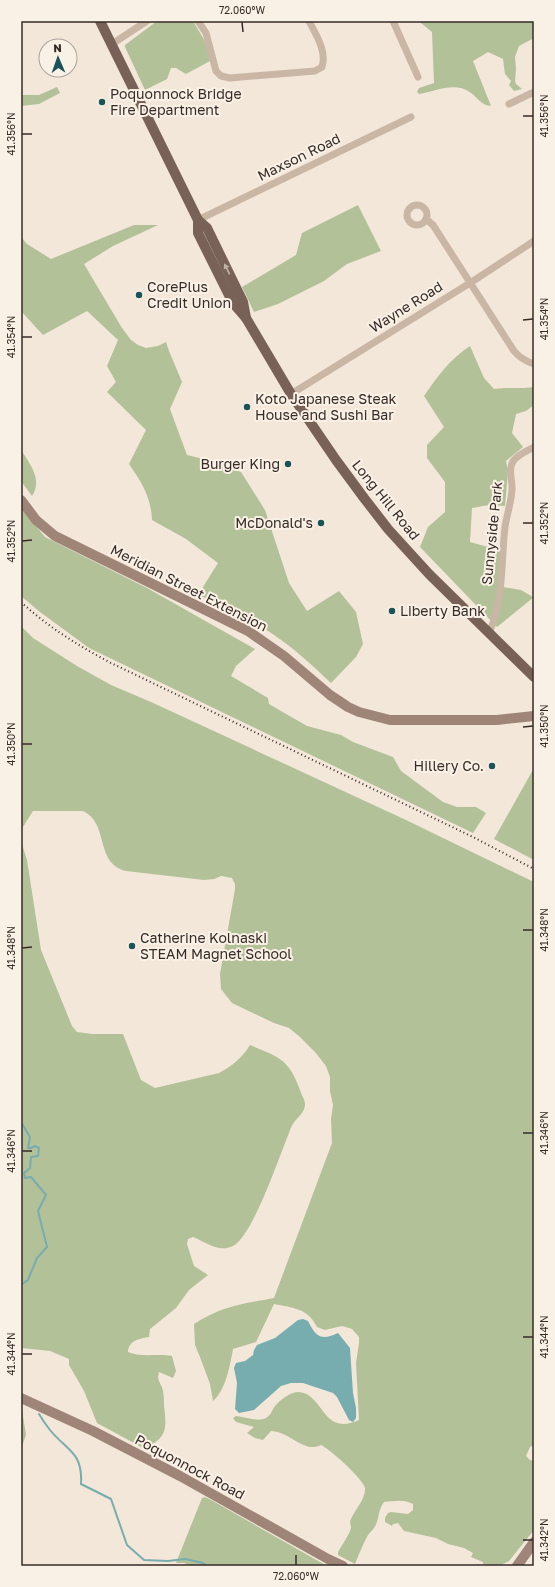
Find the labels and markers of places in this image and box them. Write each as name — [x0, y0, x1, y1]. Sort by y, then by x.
place label: Poquonnock Bridge Fire Department — [110, 85, 242, 118]
marker: Poquonnock Bridge Fire Department — [97, 97, 107, 107]
place label: CorePlus Credit Union — [147, 278, 231, 311]
marker: CorePlus Credit Union — [134, 290, 144, 300]
place label: Koto Japanese Steak House and Sushi Bar — [255, 390, 397, 423]
marker: Koto Japanese Steak House and Sushi Bar — [242, 402, 252, 412]
place label: Burger King — [201, 455, 280, 472]
marker: Burger King — [283, 459, 293, 469]
place label: McDonald's — [235, 514, 313, 531]
marker: McDonald's — [316, 518, 326, 528]
place label: Liberty Bank — [400, 602, 485, 619]
marker: Liberty Bank — [387, 606, 397, 616]
place label: Hillery Co. — [414, 757, 484, 774]
marker: Hillery Co. — [487, 761, 497, 771]
place label: Catherine Kolnaski STEAM Magnet School — [140, 929, 292, 962]
marker: Catherine Kolnaski STEAM Magnet School — [127, 941, 137, 951]

